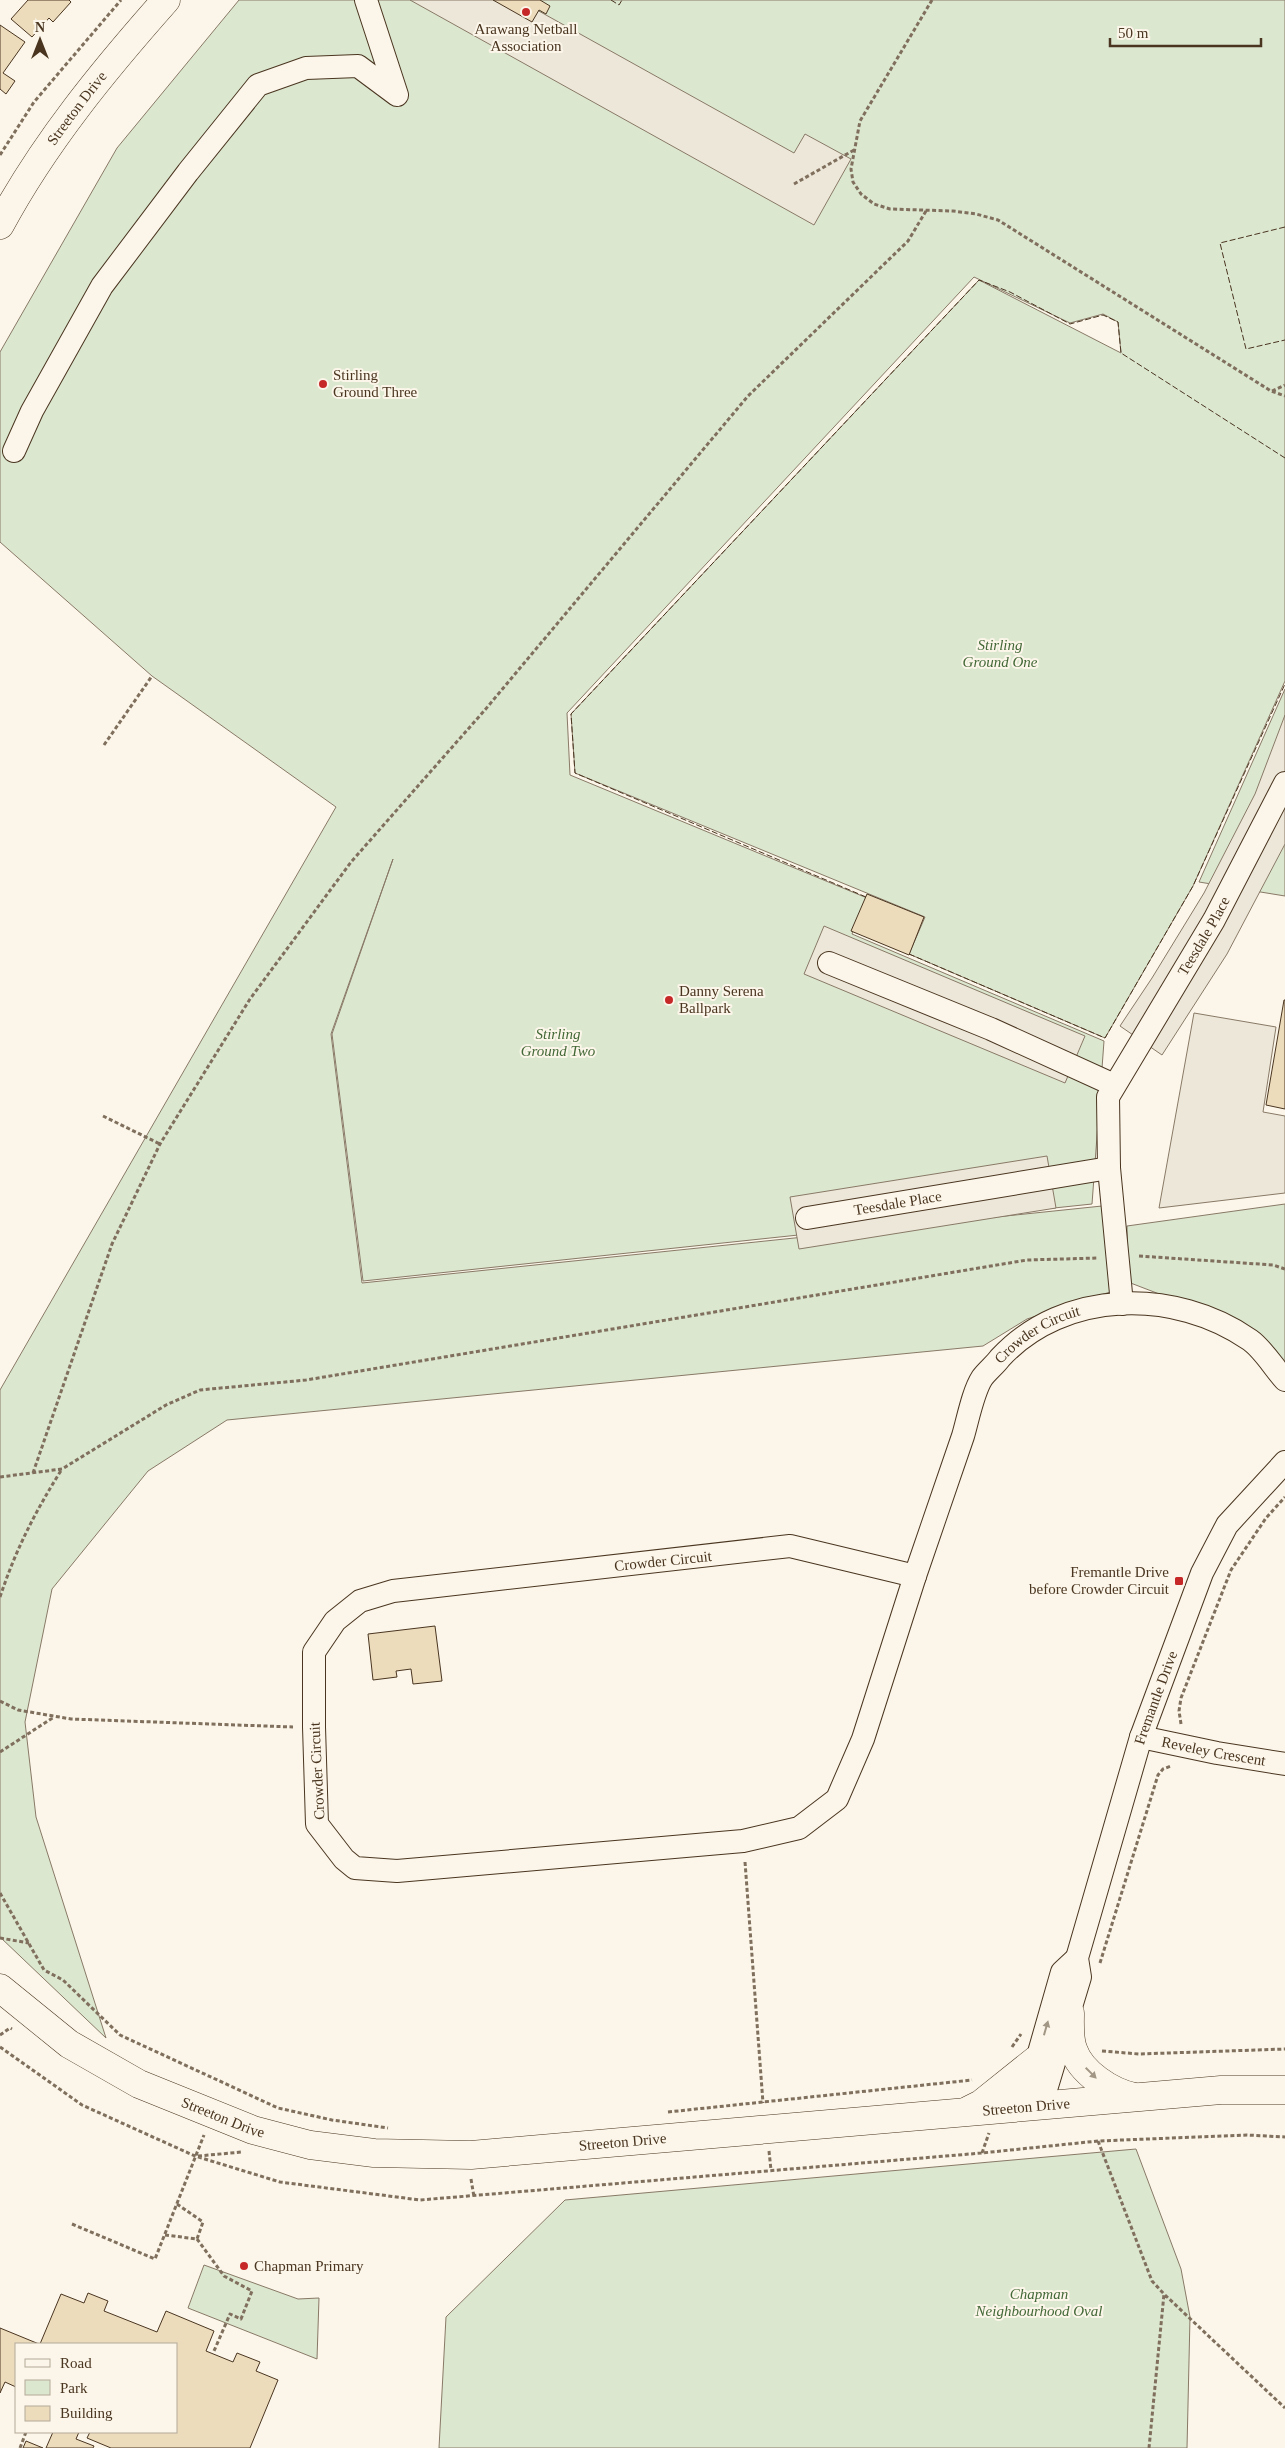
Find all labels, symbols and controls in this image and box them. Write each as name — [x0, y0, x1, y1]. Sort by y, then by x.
marker: Arawang Netball Association — [520, 6, 532, 18]
north arrow — [15, 15, 65, 65]
scale bar — [1110, 15, 1261, 47]
text: N — [35, 20, 45, 35]
place label: Arawang Netball Association — [475, 21, 577, 54]
text: 50 m — [1118, 25, 1149, 41]
street label: Streeton Drive — [44, 68, 110, 148]
place label: Stirling Ground Three — [333, 367, 418, 400]
marker: Stirling Ground Three — [317, 378, 329, 390]
park label: Stirling Ground One — [963, 637, 1038, 670]
street label: Teesdale Place — [1175, 894, 1233, 978]
place label: Danny Serena Ballpark — [679, 983, 764, 1016]
marker: Danny Serena Ballpark — [663, 994, 675, 1006]
park label: Stirling Ground Two — [521, 1026, 596, 1059]
street label: Teesdale Place — [853, 1188, 943, 1218]
street label: Crowder Circuit — [991, 1302, 1082, 1366]
street label: Crowder Circuit — [613, 1548, 713, 1574]
place label: Fremantle Drive before Crowder Circuit — [1029, 1564, 1170, 1597]
marker: Fremantle Drive before Crowder Circuit — [1173, 1575, 1185, 1587]
street label: Fremantle Drive — [1131, 1648, 1180, 1746]
street label: Crowder Circuit — [306, 1721, 328, 1820]
street label: Reveley Crescent — [1160, 1734, 1268, 1769]
one-way arrow — [1042, 2021, 1050, 2036]
one-way arrow — [1085, 2067, 1097, 2079]
street label: Streeton Drive — [179, 2094, 267, 2141]
street label: Streeton Drive — [982, 2095, 1071, 2119]
street label: Streeton Drive — [578, 2130, 667, 2154]
place label: Chapman Primary — [254, 2258, 364, 2274]
marker: Chapman Primary — [238, 2260, 250, 2272]
park label: Chapman Neighbourhood Oval — [975, 2286, 1102, 2319]
legend — [15, 2343, 178, 2433]
text: Road — [60, 2355, 92, 2371]
text: Park — [60, 2380, 88, 2396]
text: Building — [60, 2405, 113, 2421]

